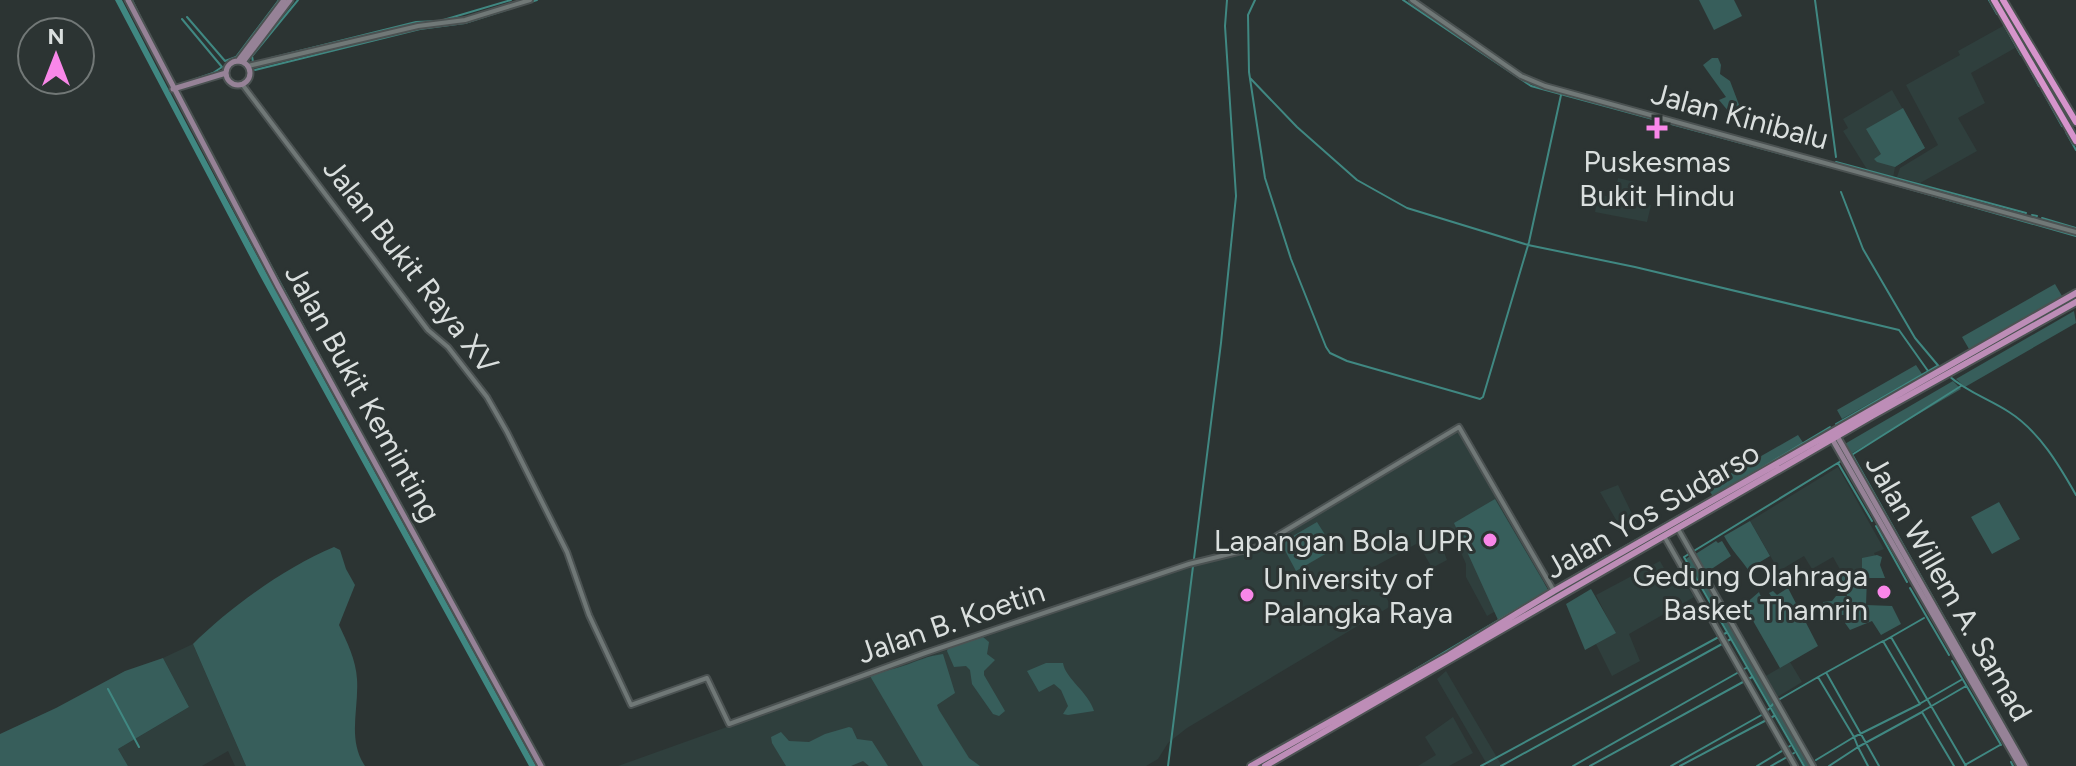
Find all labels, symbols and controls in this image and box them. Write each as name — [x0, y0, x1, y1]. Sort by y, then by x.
north arrow — [16, 16, 96, 96]
text: N — [47, 23, 65, 50]
street label: Jalan Kinibalu — [1647, 75, 1833, 157]
marker: Puskesmas Bukit Hindu — [1646, 117, 1668, 139]
place label: Puskesmas Bukit Hindu — [1579, 143, 1735, 214]
street label: Jalan Bukit Raya XV — [315, 151, 507, 381]
street label: Jalan Bukit Keminting — [277, 258, 449, 528]
street label: Jalan Yos Sudarso — [1538, 434, 1766, 586]
street label: Jalan Willem A. Samad — [1858, 448, 2040, 728]
place label: Lapangan Bola UPR — [1214, 522, 1474, 559]
marker: Lapangan Bola UPR — [1481, 531, 1499, 549]
place label: Gedung Olahraga Basket Thamrin — [1632, 557, 1868, 628]
place label: University of Palangka Raya — [1263, 560, 1453, 631]
street label: Jalan B. Koetin — [852, 573, 1050, 671]
marker: Gedung Olahraga Basket Thamrin — [1875, 583, 1893, 601]
marker: University of Palangka Raya — [1238, 586, 1256, 604]

